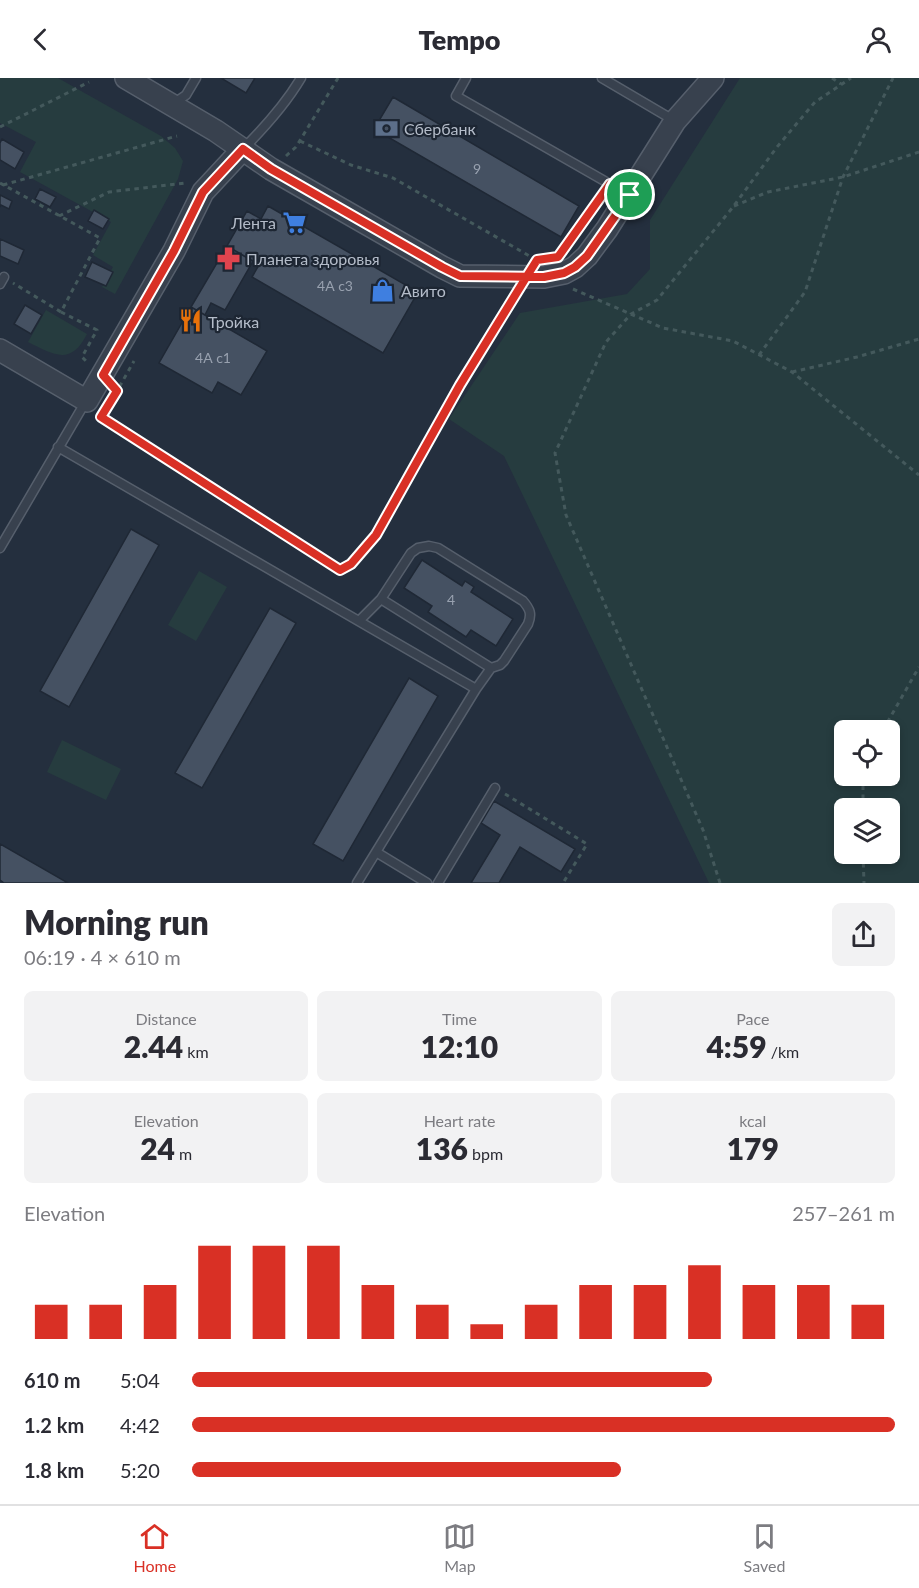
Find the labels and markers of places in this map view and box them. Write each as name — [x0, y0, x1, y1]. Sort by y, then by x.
bank icon: Сбербанк — [373, 115, 399, 141]
place label: Сбербанк — [404, 119, 476, 138]
pin — [604, 169, 655, 220]
supermarket icon: Лента — [281, 209, 307, 235]
place label: Лента — [230, 213, 276, 232]
pharmacy icon: Планета здоровья — [215, 245, 241, 271]
place label: Планета здоровья — [246, 249, 380, 268]
shop icon: Авито — [370, 277, 396, 303]
place label: Авито — [401, 281, 446, 300]
restaurant icon: Тройка — [177, 308, 203, 334]
place label: Тройка — [208, 312, 259, 331]

